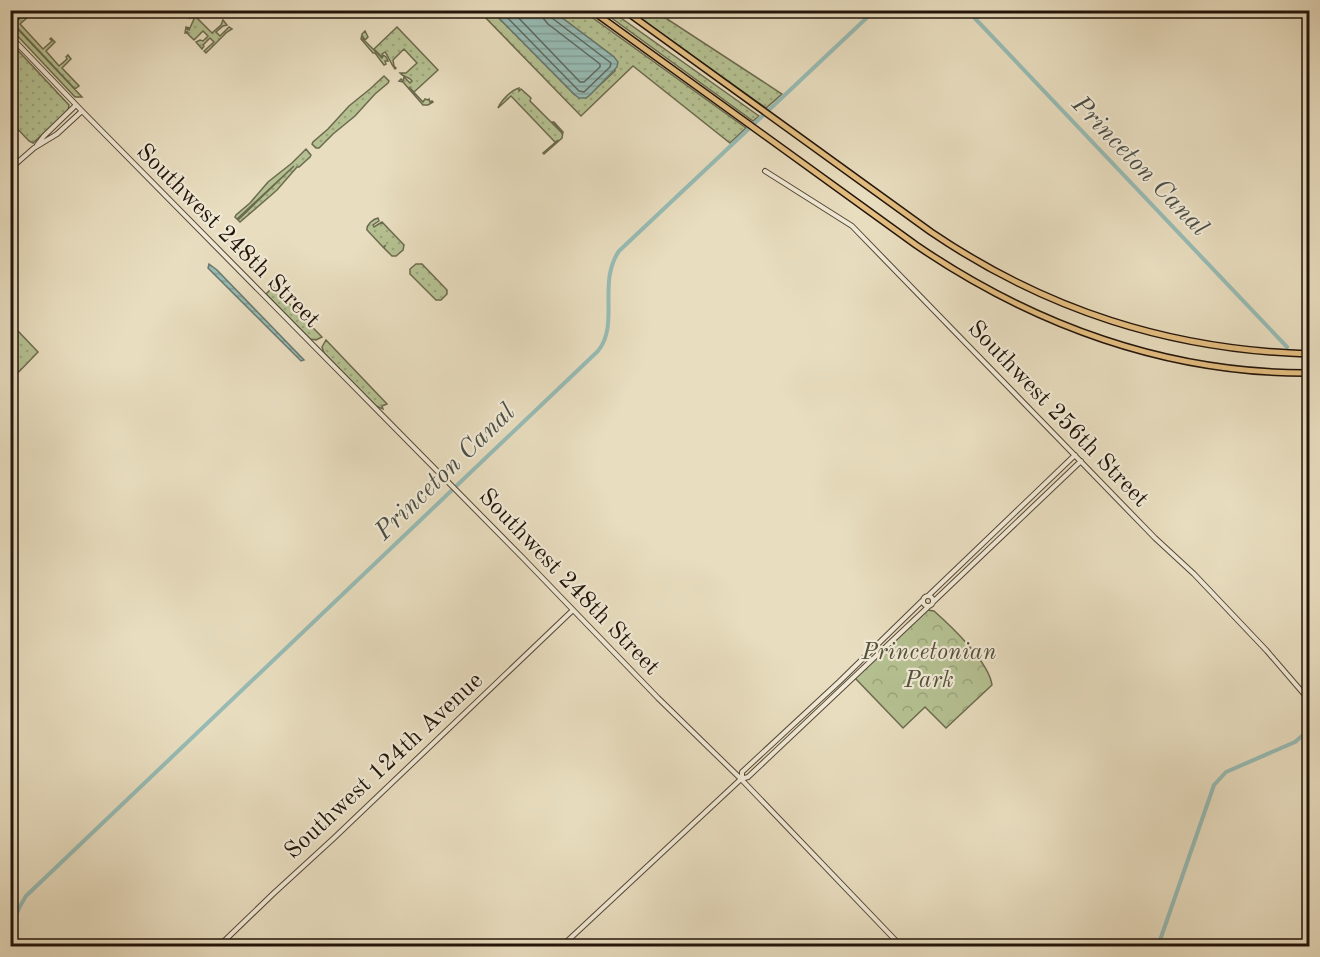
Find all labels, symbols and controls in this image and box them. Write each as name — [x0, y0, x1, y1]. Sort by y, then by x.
water label: Princeton Canal — [1066, 91, 1213, 242]
street label: Southwest 248th Street — [131, 140, 324, 333]
street label: Southwest 256th Street — [963, 317, 1153, 512]
water label: Princeton Canal — [370, 399, 521, 546]
street label: Southwest 248th Street — [474, 485, 664, 680]
park label: Princetonian Park — [861, 641, 997, 693]
street label: Southwest 124th Avenue — [281, 669, 488, 864]

